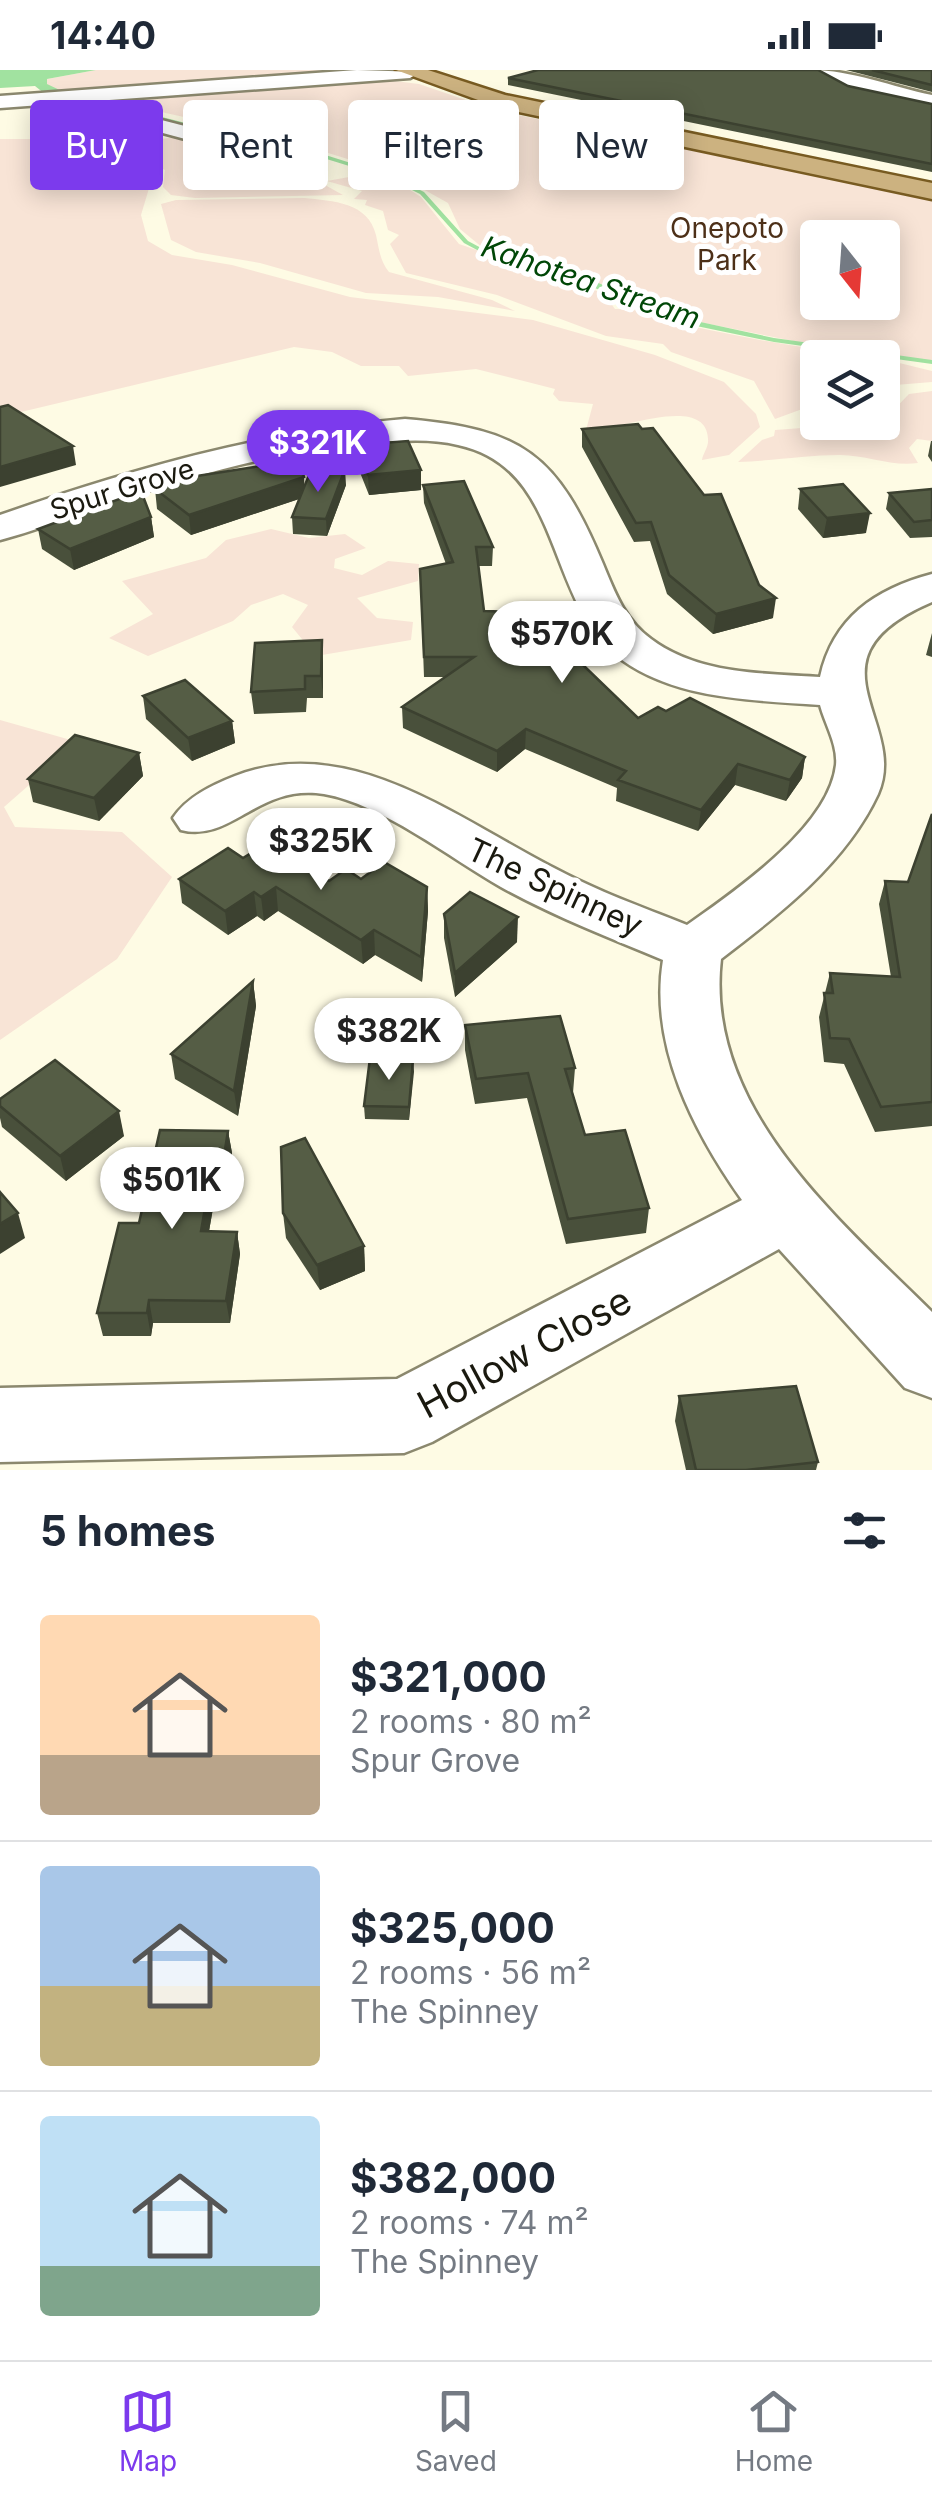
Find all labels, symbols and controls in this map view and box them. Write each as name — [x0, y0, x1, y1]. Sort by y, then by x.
text: 14:40 — [50, 12, 156, 58]
chip: Buy — [30, 100, 163, 190]
chip: Rent — [183, 100, 328, 190]
chip: Filters — [348, 100, 519, 190]
chip: New — [539, 100, 684, 190]
park label: Onepoto Park — [670, 211, 784, 277]
north arrow — [800, 220, 900, 320]
map controls — [800, 220, 900, 440]
water label: Kahotea Stream — [477, 228, 705, 336]
button: layers — [800, 340, 900, 440]
pin: $321K — [248, 410, 388, 495]
text: $321K — [269, 423, 367, 462]
street label: Spur Grove — [46, 451, 198, 527]
pin: $570K — [492, 601, 632, 686]
text: $570K — [510, 614, 614, 653]
pin: $325K — [251, 808, 391, 893]
text: $325K — [268, 821, 374, 860]
street label: The Spinney — [461, 829, 649, 945]
pin: $382K — [319, 998, 459, 1083]
text: $382K — [336, 1011, 442, 1050]
pin: $501K — [102, 1147, 242, 1232]
text: $501K — [122, 1160, 222, 1199]
street label: Hollow Close — [409, 1276, 639, 1428]
icon: filters — [837, 1503, 892, 1558]
text: 5 homes — [40, 1505, 216, 1556]
text: $321,000 — [350, 1651, 547, 1702]
icon: home — [120, 1655, 240, 1775]
text: 2 rooms · 80 m² — [350, 1702, 592, 1741]
text: Spur Grove — [350, 1741, 520, 1780]
text: $325,000 — [350, 1902, 555, 1953]
icon: home — [120, 1906, 240, 2026]
text: 2 rooms · 56 m² — [350, 1953, 591, 1992]
text: The Spinney — [350, 1992, 539, 2031]
text: $382,000 — [350, 2152, 556, 2203]
icon: home — [120, 2156, 240, 2276]
text: 2 rooms · 74 m² — [350, 2203, 589, 2242]
text: The Spinney — [350, 2242, 539, 2281]
tab: Map — [119, 2384, 177, 2478]
tab: Saved — [415, 2384, 497, 2478]
tab: Home — [735, 2384, 813, 2478]

